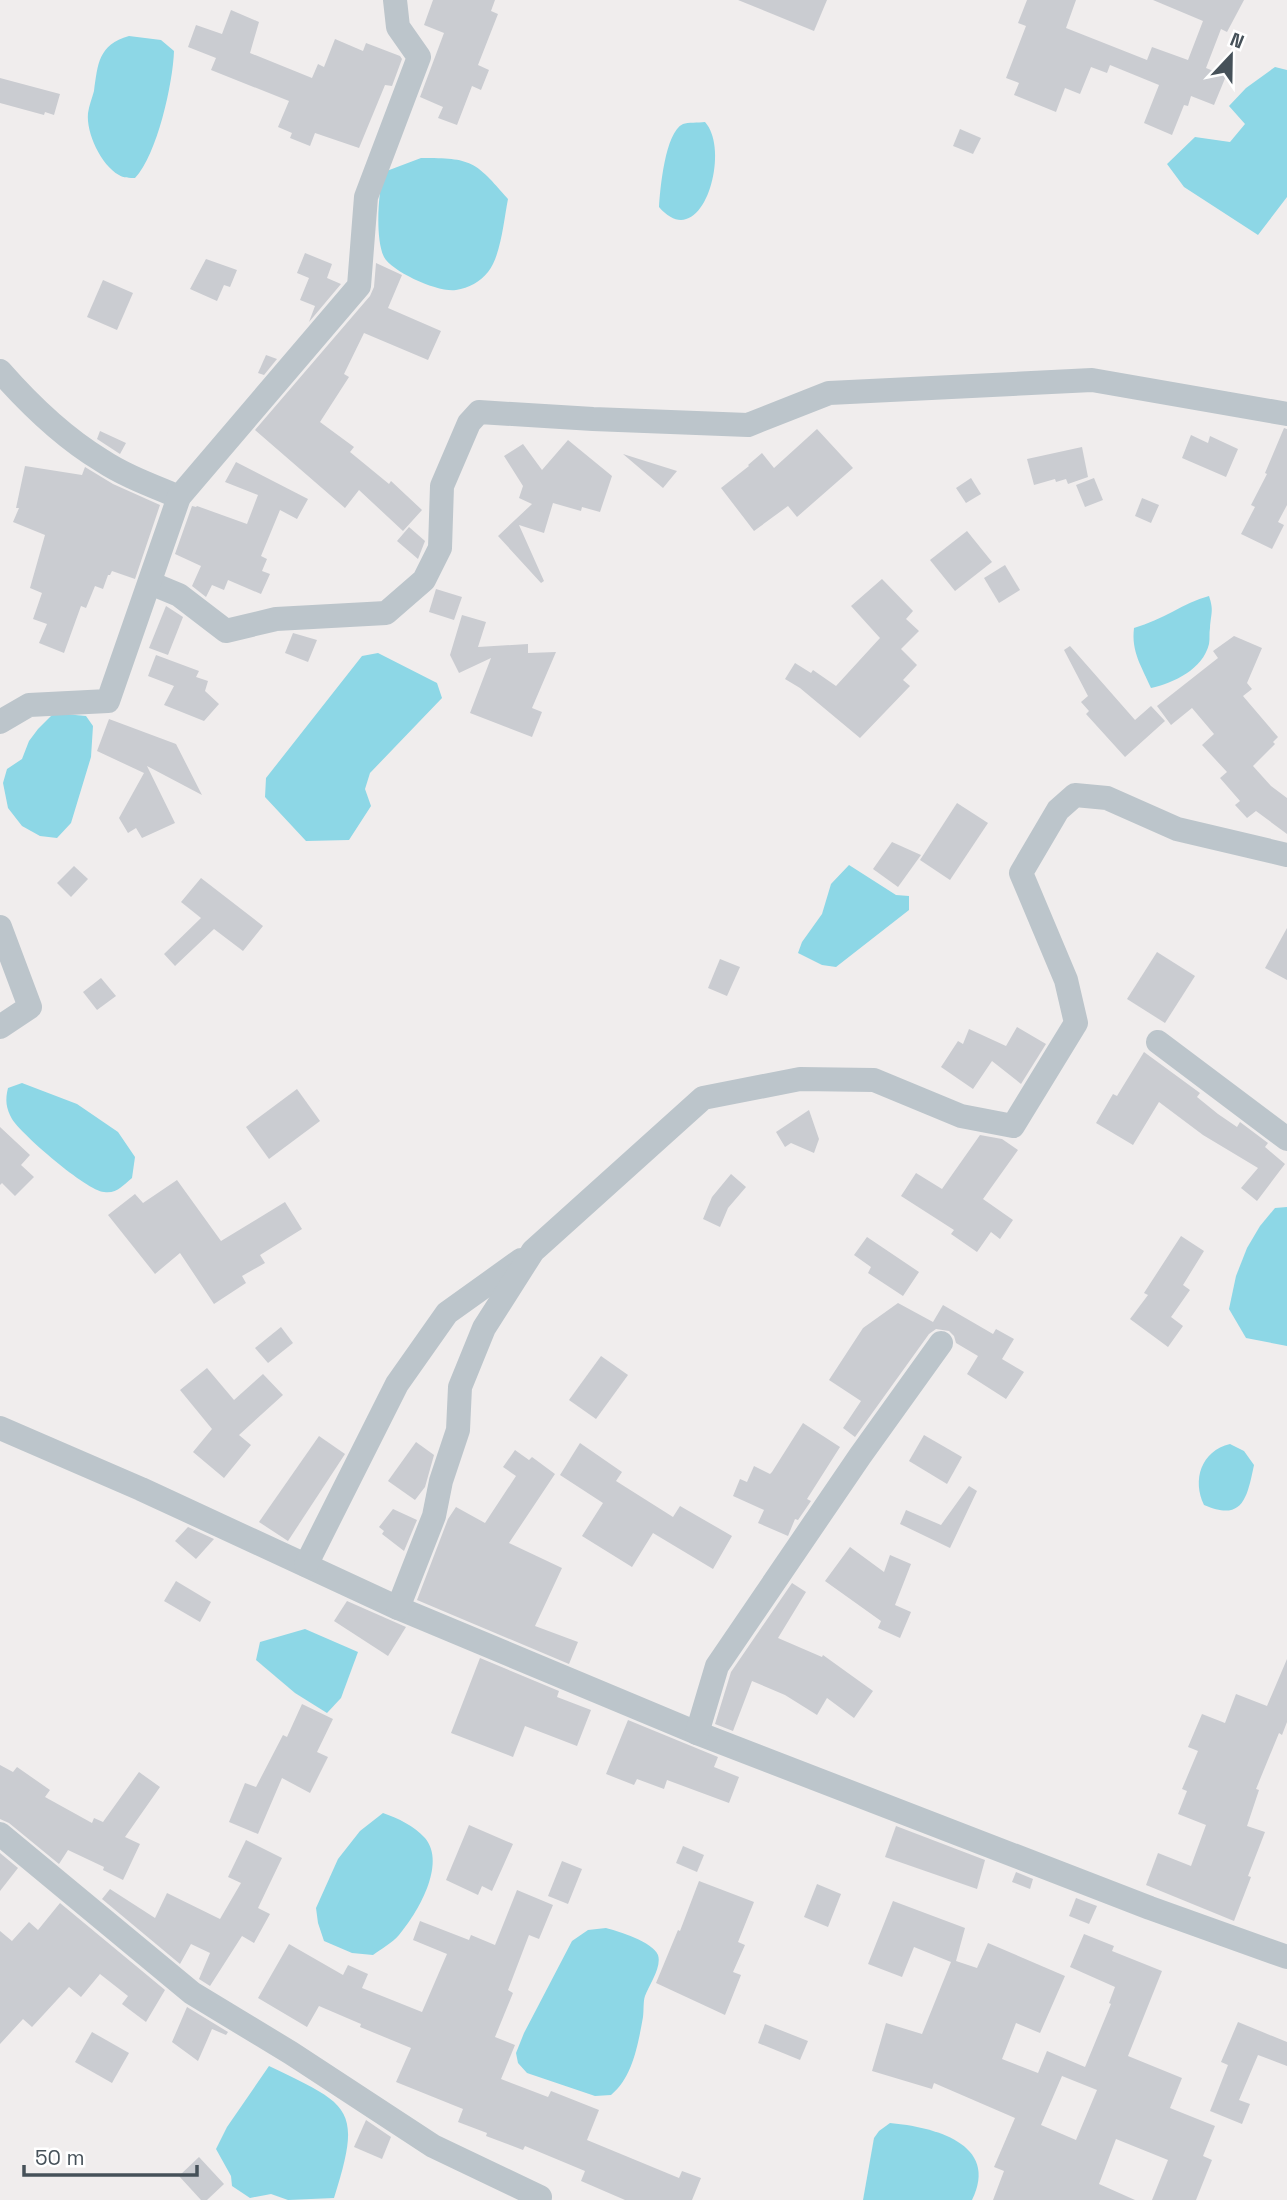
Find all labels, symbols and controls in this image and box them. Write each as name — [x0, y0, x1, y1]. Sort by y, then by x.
north arrow — [1196, 21, 1266, 91]
text: N — [1227, 27, 1248, 55]
scale bar — [24, 2134, 198, 2178]
text: 50 m — [35, 2144, 85, 2171]

